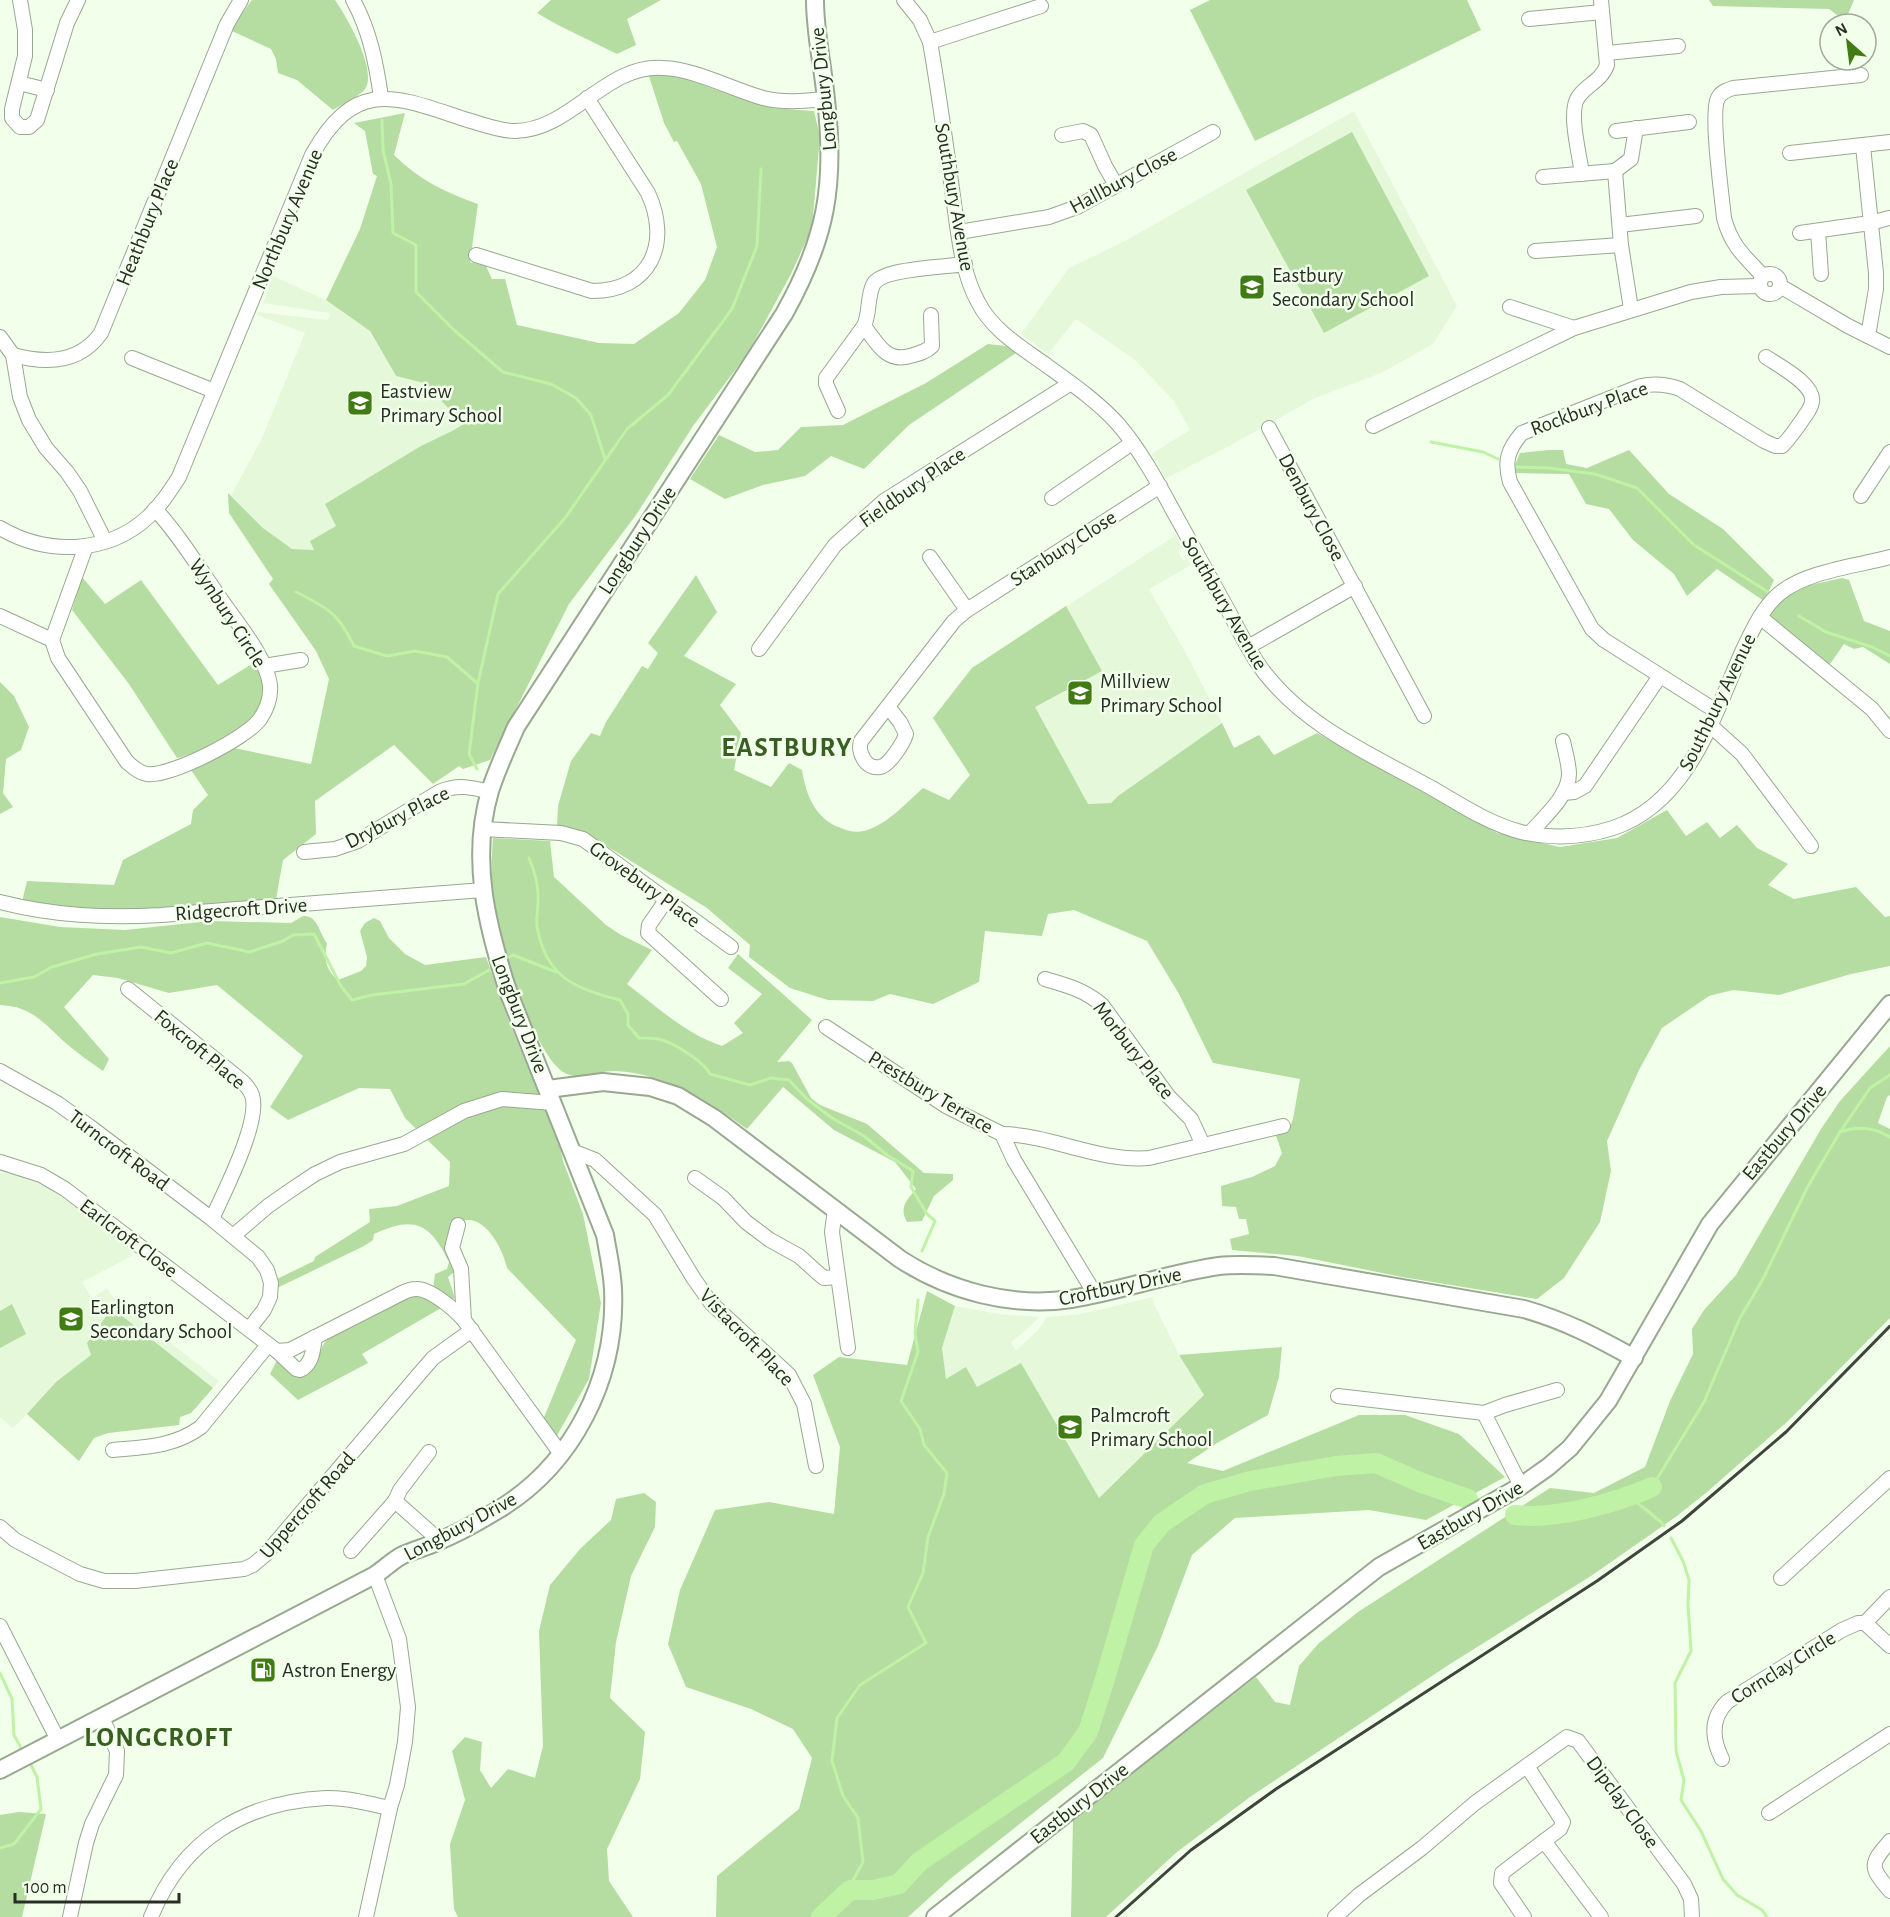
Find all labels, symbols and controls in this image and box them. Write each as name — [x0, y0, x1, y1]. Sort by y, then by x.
north arrow — [1818, 12, 1878, 72]
text: N — [1833, 20, 1850, 39]
street label: Longbury Drive — [807, 26, 840, 152]
street label: Southbury Avenue — [931, 121, 978, 273]
street label: Hallbury Close — [1066, 143, 1181, 218]
street label: Northbury Avenue — [248, 146, 327, 293]
street label: Heathbury Place — [112, 156, 183, 289]
place label: Eastbury Secondary School — [1272, 265, 1414, 310]
school or university icon: Eastbury Secondary School — [1237, 272, 1267, 302]
street label: Rockbury Place — [1528, 378, 1651, 439]
place label: Eastview Primary School — [380, 381, 503, 426]
school or university icon: Eastview Primary School — [345, 388, 375, 418]
street label: Fieldbury Place — [855, 443, 969, 532]
street label: Denbury Close — [1274, 450, 1349, 565]
street label: Longbury Drive — [595, 483, 680, 598]
street label: Stanbury Close — [1007, 507, 1120, 590]
street label: Southbury Avenue — [1178, 533, 1271, 673]
street label: Wynbury Circle — [185, 555, 270, 671]
street label: Southbury Avenue — [1675, 630, 1760, 774]
place label: Millview Primary School — [1100, 671, 1223, 716]
school or university icon: Millview Primary School — [1065, 678, 1095, 708]
district label: EASTBURY — [721, 734, 853, 761]
street label: Drybury Place — [342, 782, 453, 853]
street label: Grovebury Place — [585, 837, 704, 932]
street label: Ridgecroft Drive — [174, 894, 308, 925]
street label: Longbury Drive — [488, 953, 552, 1076]
street label: Morbury Place — [1089, 998, 1178, 1103]
street label: Foxcroft Place — [150, 1005, 249, 1093]
street label: Prestbury Terrace — [865, 1047, 997, 1138]
street label: Eastbury Drive — [1738, 1080, 1830, 1184]
street label: Turncroft Road — [65, 1106, 173, 1195]
street label: Earlcroft Close — [76, 1195, 181, 1282]
street label: Croftbury Drive — [1057, 1263, 1183, 1310]
street label: Vistacroft Place — [695, 1285, 798, 1390]
place label: Earlington Secondary School — [90, 1297, 232, 1342]
school or university icon: Earlington Secondary School — [56, 1304, 86, 1334]
place label: Palmcroft Primary School — [1090, 1405, 1213, 1450]
school or university icon: Palmcroft Primary School — [1055, 1412, 1085, 1442]
street label: Uppercroft Road — [256, 1448, 359, 1563]
street label: Eastbury Drive — [1414, 1477, 1527, 1554]
street label: Longbury Drive — [401, 1488, 520, 1565]
street label: Cornclay Circle — [1727, 1627, 1839, 1708]
fuel station icon: Astron Energy — [248, 1655, 278, 1685]
place label: Astron Energy — [282, 1660, 396, 1681]
district label: LONGCROFT — [84, 1724, 234, 1751]
street label: Dipclay Close — [1582, 1752, 1663, 1852]
street label: Eastbury Drive — [1026, 1759, 1132, 1848]
scale bar — [15, 1866, 178, 1904]
text: 100 m — [24, 1879, 67, 1897]

